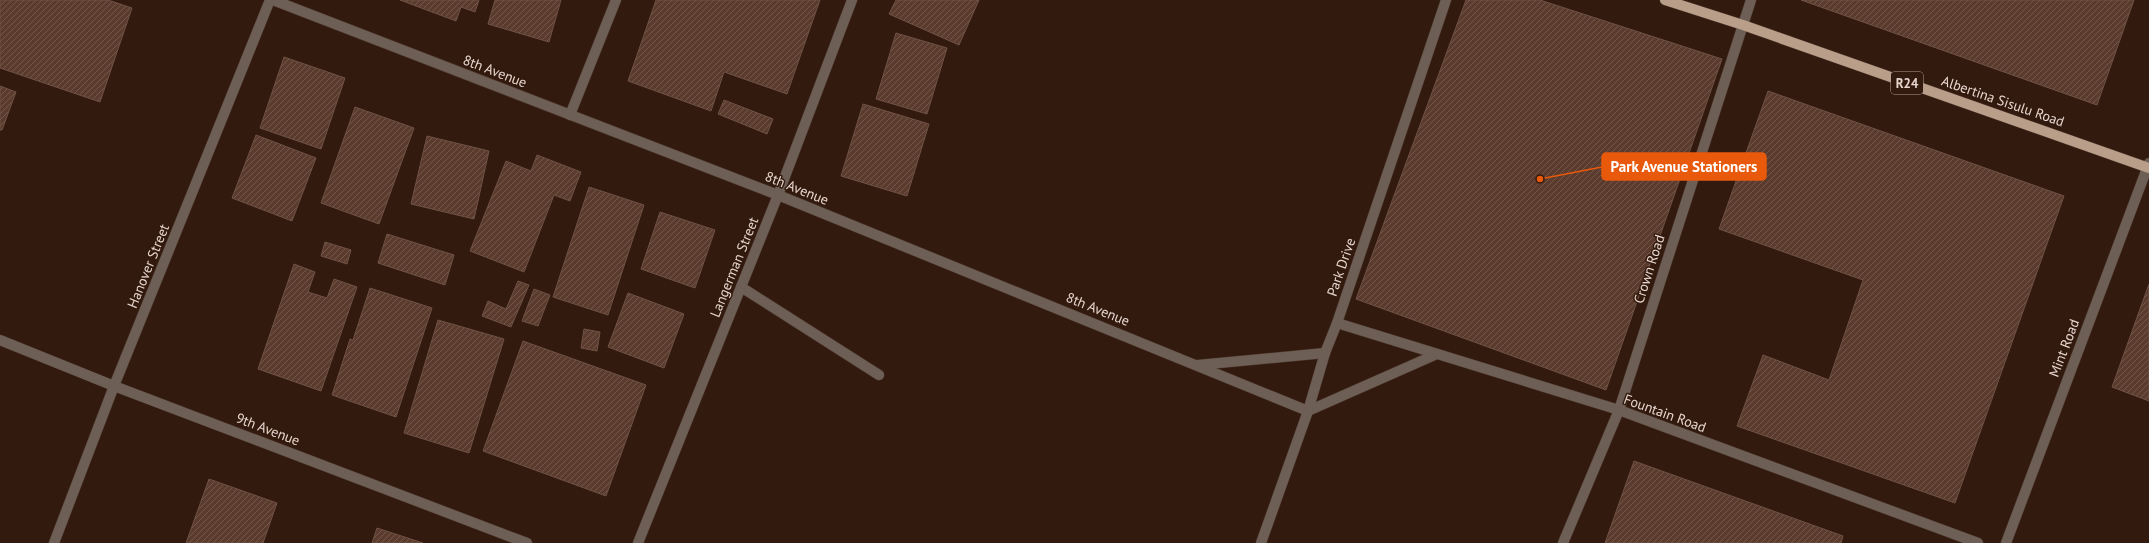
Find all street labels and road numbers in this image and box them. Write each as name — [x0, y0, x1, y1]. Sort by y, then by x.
street label: 8th Avenue — [460, 51, 530, 91]
road number: R24 — [1891, 72, 1923, 94]
street label: Albertina Sisulu Road — [1939, 72, 2067, 130]
street label: 8th Avenue — [763, 167, 831, 209]
street label: Langerman Street — [706, 214, 762, 320]
street label: Hanover Street — [123, 221, 173, 311]
street label: Crown Road — [1629, 232, 1669, 306]
street label: Park Drive — [1323, 235, 1359, 299]
street label: 8th Avenue — [1064, 288, 1132, 330]
street label: Mint Road — [2045, 316, 2083, 380]
street label: Fountain Road — [1621, 390, 1709, 436]
street label: 9th Avenue — [233, 409, 303, 449]

